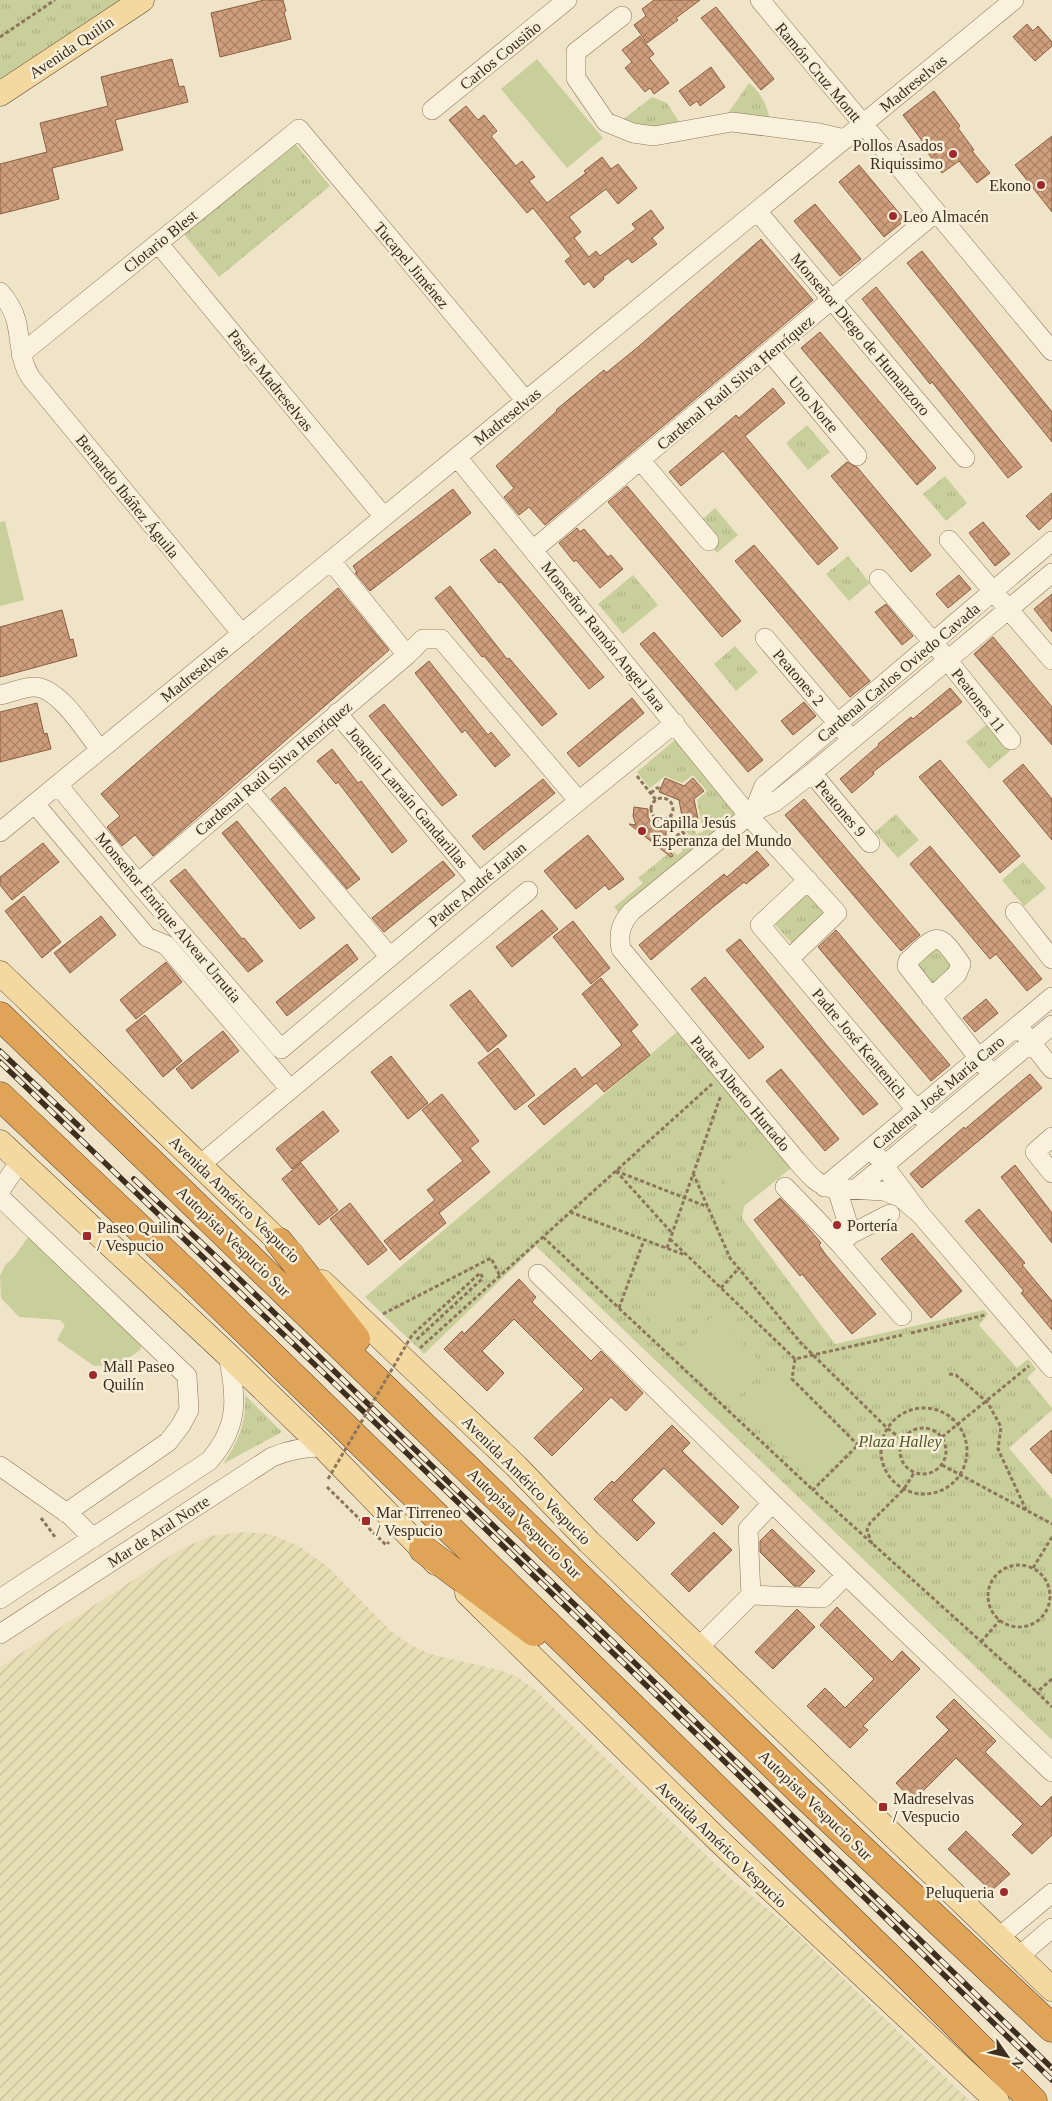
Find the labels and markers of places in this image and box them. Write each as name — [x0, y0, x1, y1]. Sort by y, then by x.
place label: Pollos Asados Riquissimo — [853, 137, 943, 173]
marker: Pollos Asados Riquissimo — [947, 148, 959, 160]
place label: Ekono — [989, 177, 1031, 194]
marker: Ekono — [1035, 179, 1047, 191]
place label: Leo Almacén — [903, 208, 989, 225]
marker: Leo Almacén — [887, 210, 899, 222]
place label: Capilla Jesús Esperanza del Mundo — [652, 814, 792, 850]
marker: Capilla Jesús Esperanza del Mundo — [636, 825, 648, 837]
place label: Portería — [847, 1217, 898, 1234]
place label: Paseo Quilin / Vespucio — [97, 1219, 179, 1255]
marker: Portería — [831, 1219, 843, 1231]
marker: Paseo Quilin / Vespucio — [81, 1230, 93, 1242]
place label: Mall Paseo Quilín — [103, 1358, 175, 1393]
marker: Mall Paseo Quilín — [87, 1369, 99, 1381]
place label: Mar Tirreneo / Vespucio — [376, 1504, 461, 1540]
marker: Mar Tirreneo / Vespucio — [360, 1515, 372, 1527]
place label: Madreselvas / Vespucio — [893, 1790, 974, 1826]
marker: Madreselvas / Vespucio — [877, 1801, 889, 1813]
place label: Peluqueria — [926, 1884, 994, 1902]
marker: Peluqueria — [998, 1886, 1010, 1898]

